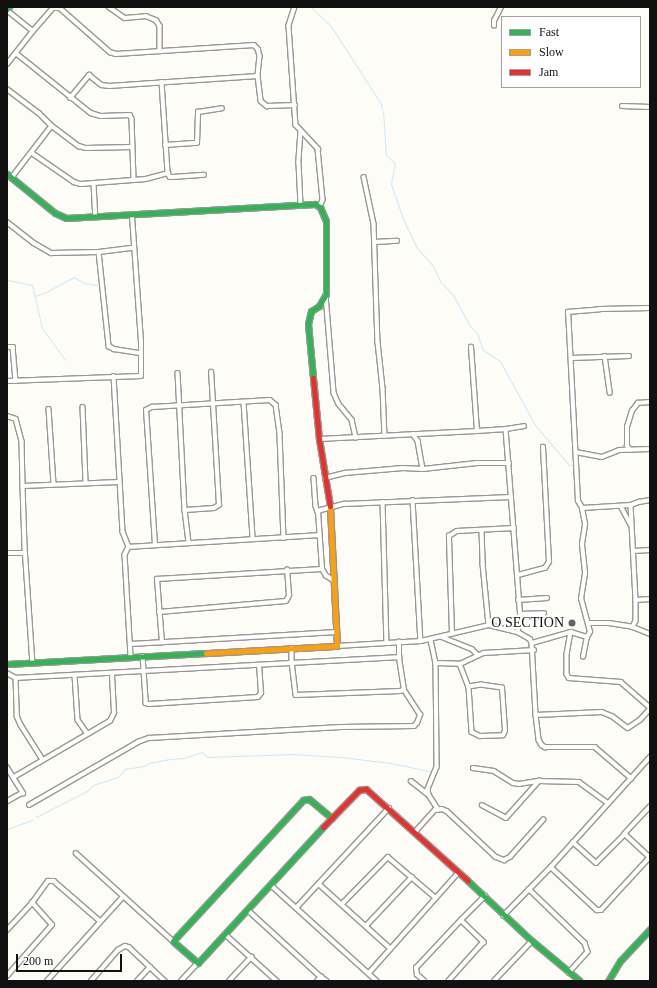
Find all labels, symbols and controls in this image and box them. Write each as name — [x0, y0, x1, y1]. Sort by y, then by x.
legend — [501, 16, 641, 88]
text: Fast — [539, 25, 559, 39]
text: Slow — [539, 45, 564, 59]
text: Jam — [539, 65, 558, 79]
place label: O SECTION — [491, 615, 564, 631]
marker: O SECTION — [567, 618, 577, 628]
scale bar — [18, 946, 124, 972]
text: 200 m — [23, 954, 53, 968]

